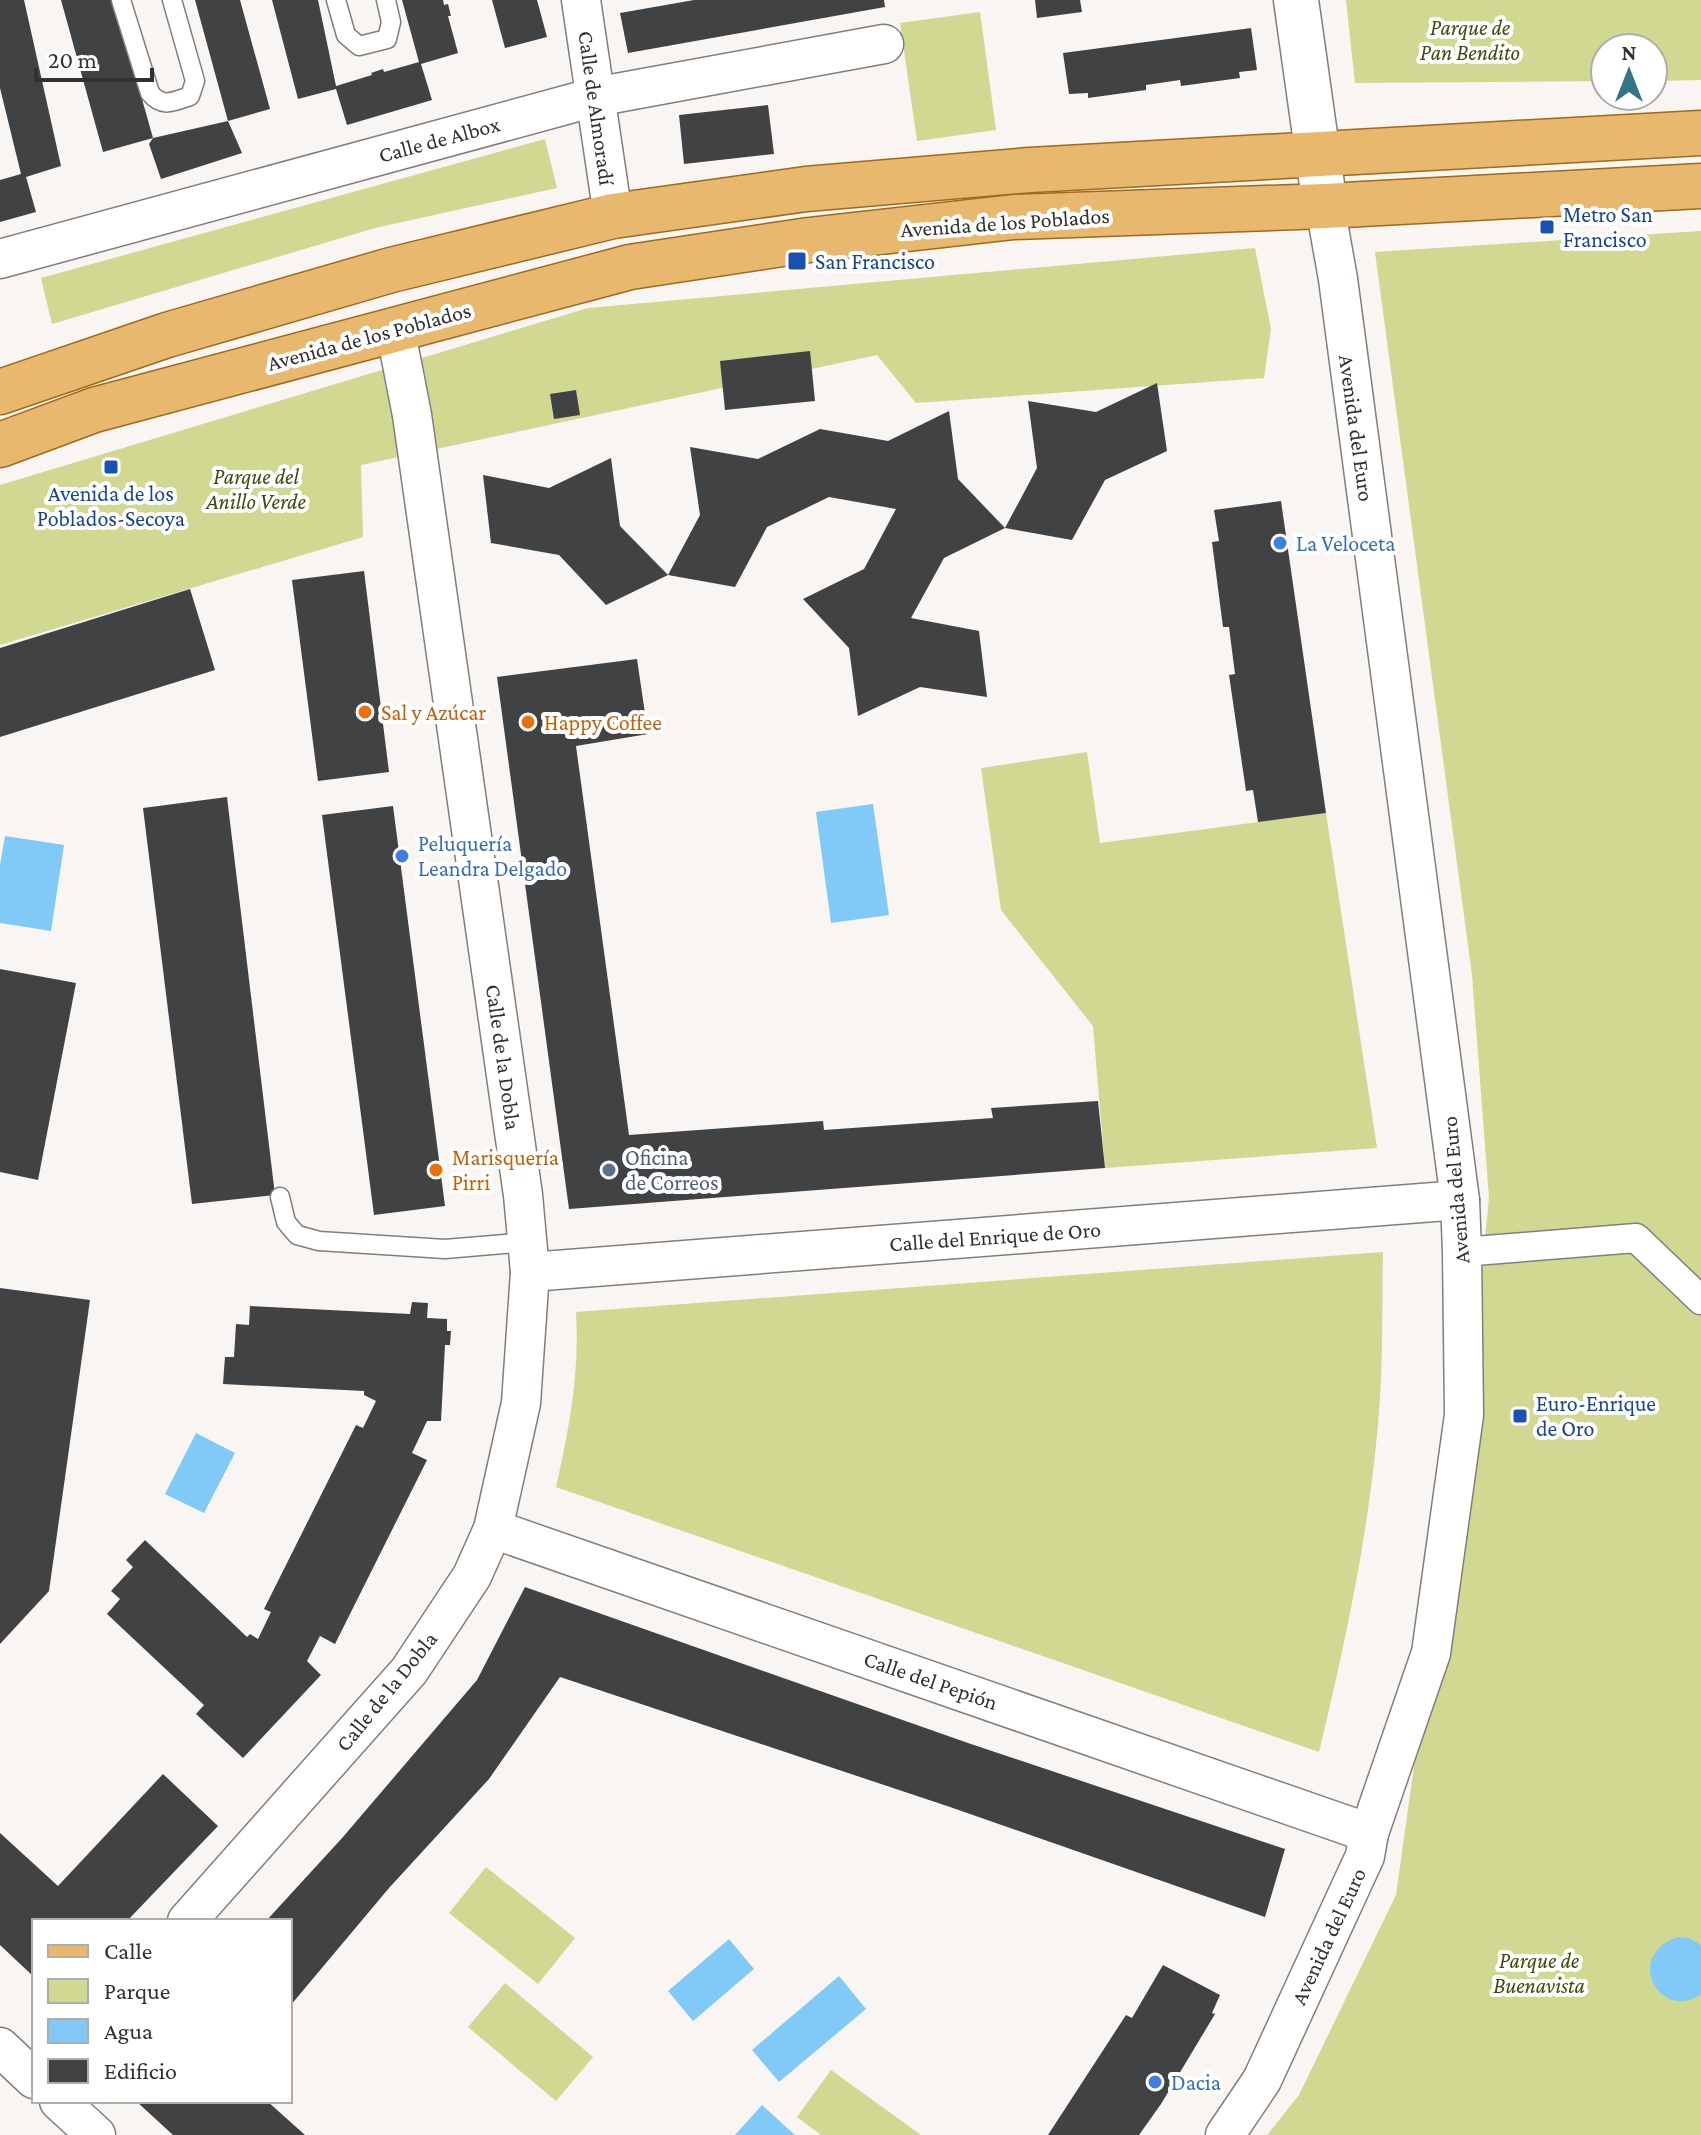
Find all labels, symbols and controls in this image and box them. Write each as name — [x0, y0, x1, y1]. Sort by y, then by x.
park label: Parque de Pan Bendito — [1420, 15, 1520, 65]
street label: Calle de Almoradí — [573, 29, 620, 188]
scale bar — [36, 32, 152, 82]
north arrow — [1589, 32, 1669, 112]
text: N — [1622, 40, 1637, 65]
text: 20 m — [48, 46, 97, 73]
street label: Calle de Albox — [376, 111, 502, 168]
place label: Metro San Francisco — [1563, 202, 1653, 252]
street label: Avenida de los Poblados — [899, 203, 1111, 242]
marker: Metro San Francisco — [1538, 218, 1556, 236]
place label: San Francisco — [815, 249, 935, 274]
marker: San Francisco — [786, 250, 808, 272]
street label: Avenida de los Poblados — [265, 297, 474, 376]
street label: Avenida del Euro — [1334, 353, 1379, 503]
marker: Avenida de los Poblados-Secoya — [102, 458, 120, 476]
park label: Parque del Anillo Verde — [205, 464, 306, 514]
place label: Avenida de los Poblados-Secoya — [37, 481, 185, 531]
place label: La Veloceta — [1296, 531, 1395, 556]
marker: La Veloceta — [1271, 534, 1289, 552]
place label: Sal y Azúcar — [381, 700, 486, 725]
marker: Sal y Azúcar — [356, 703, 374, 721]
place label: Happy Coffee — [544, 710, 662, 735]
marker: Happy Coffee — [519, 713, 537, 731]
place label: Peluquería Leandra Delgado — [418, 831, 567, 881]
marker: Peluquería Leandra Delgado — [393, 847, 411, 865]
street label: Calle de la Dobla — [481, 983, 526, 1131]
street label: Avenida del Euro — [1437, 1115, 1474, 1265]
place label: Marisquería Pirri — [452, 1145, 559, 1195]
place label: Oficina de Correos — [625, 1145, 719, 1195]
marker: Marisquería Pirri — [427, 1161, 445, 1179]
marker: Oficina de Correos — [600, 1161, 618, 1179]
street label: Calle del Enrique de Oro — [888, 1217, 1102, 1256]
place label: Euro-Enrique de Oro — [1536, 1391, 1656, 1441]
marker: Euro-Enrique de Oro — [1511, 1407, 1529, 1425]
street label: Calle de la Dobla — [331, 1626, 442, 1756]
street label: Calle del Pepión — [861, 1646, 1001, 1715]
street label: Avenida del Euro — [1286, 1864, 1371, 2009]
legend — [32, 1919, 292, 2103]
text: Calle — [104, 1937, 152, 1964]
park label: Parque de Buenavista — [1493, 1948, 1585, 1998]
text: Parque — [104, 1977, 170, 2004]
text: Agua — [104, 2017, 153, 2044]
text: Edificio — [104, 2057, 177, 2084]
place label: Dacia — [1171, 2070, 1221, 2095]
marker: Dacia — [1146, 2073, 1164, 2091]

